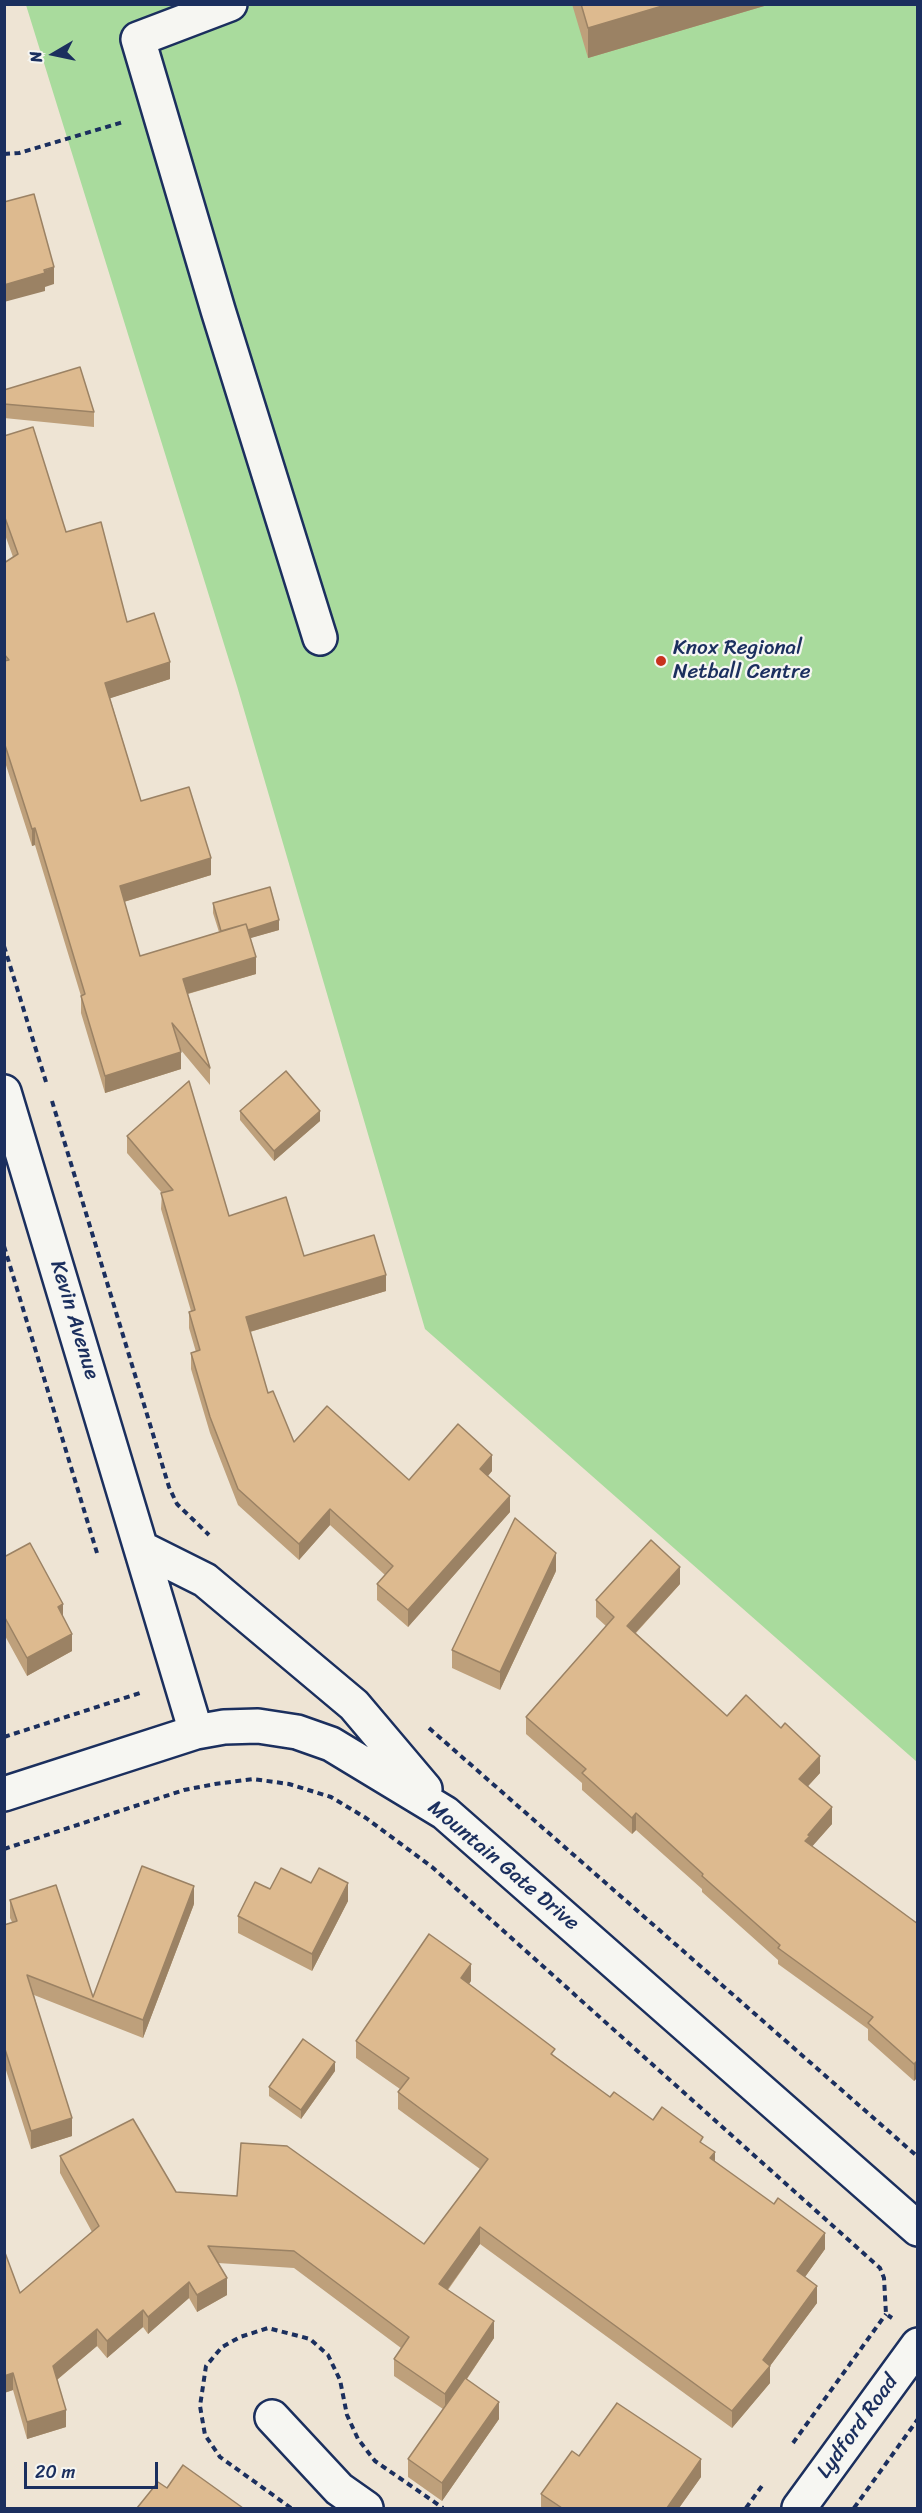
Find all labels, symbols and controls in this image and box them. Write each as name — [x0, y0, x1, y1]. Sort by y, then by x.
north arrow — [24, 24, 84, 84]
text: N — [21, 49, 51, 65]
place label: Knox Regional Netball Centre — [673, 636, 811, 686]
marker: Knox Regional Netball Centre — [654, 654, 668, 668]
street label: Kevin Avenue — [44, 1258, 104, 1382]
street label: Mountain Gate Drive — [422, 1795, 584, 1937]
street label: Lydford Road — [812, 2370, 904, 2484]
scale bar — [27, 2450, 160, 2488]
text: 20 m — [35, 2456, 75, 2488]

